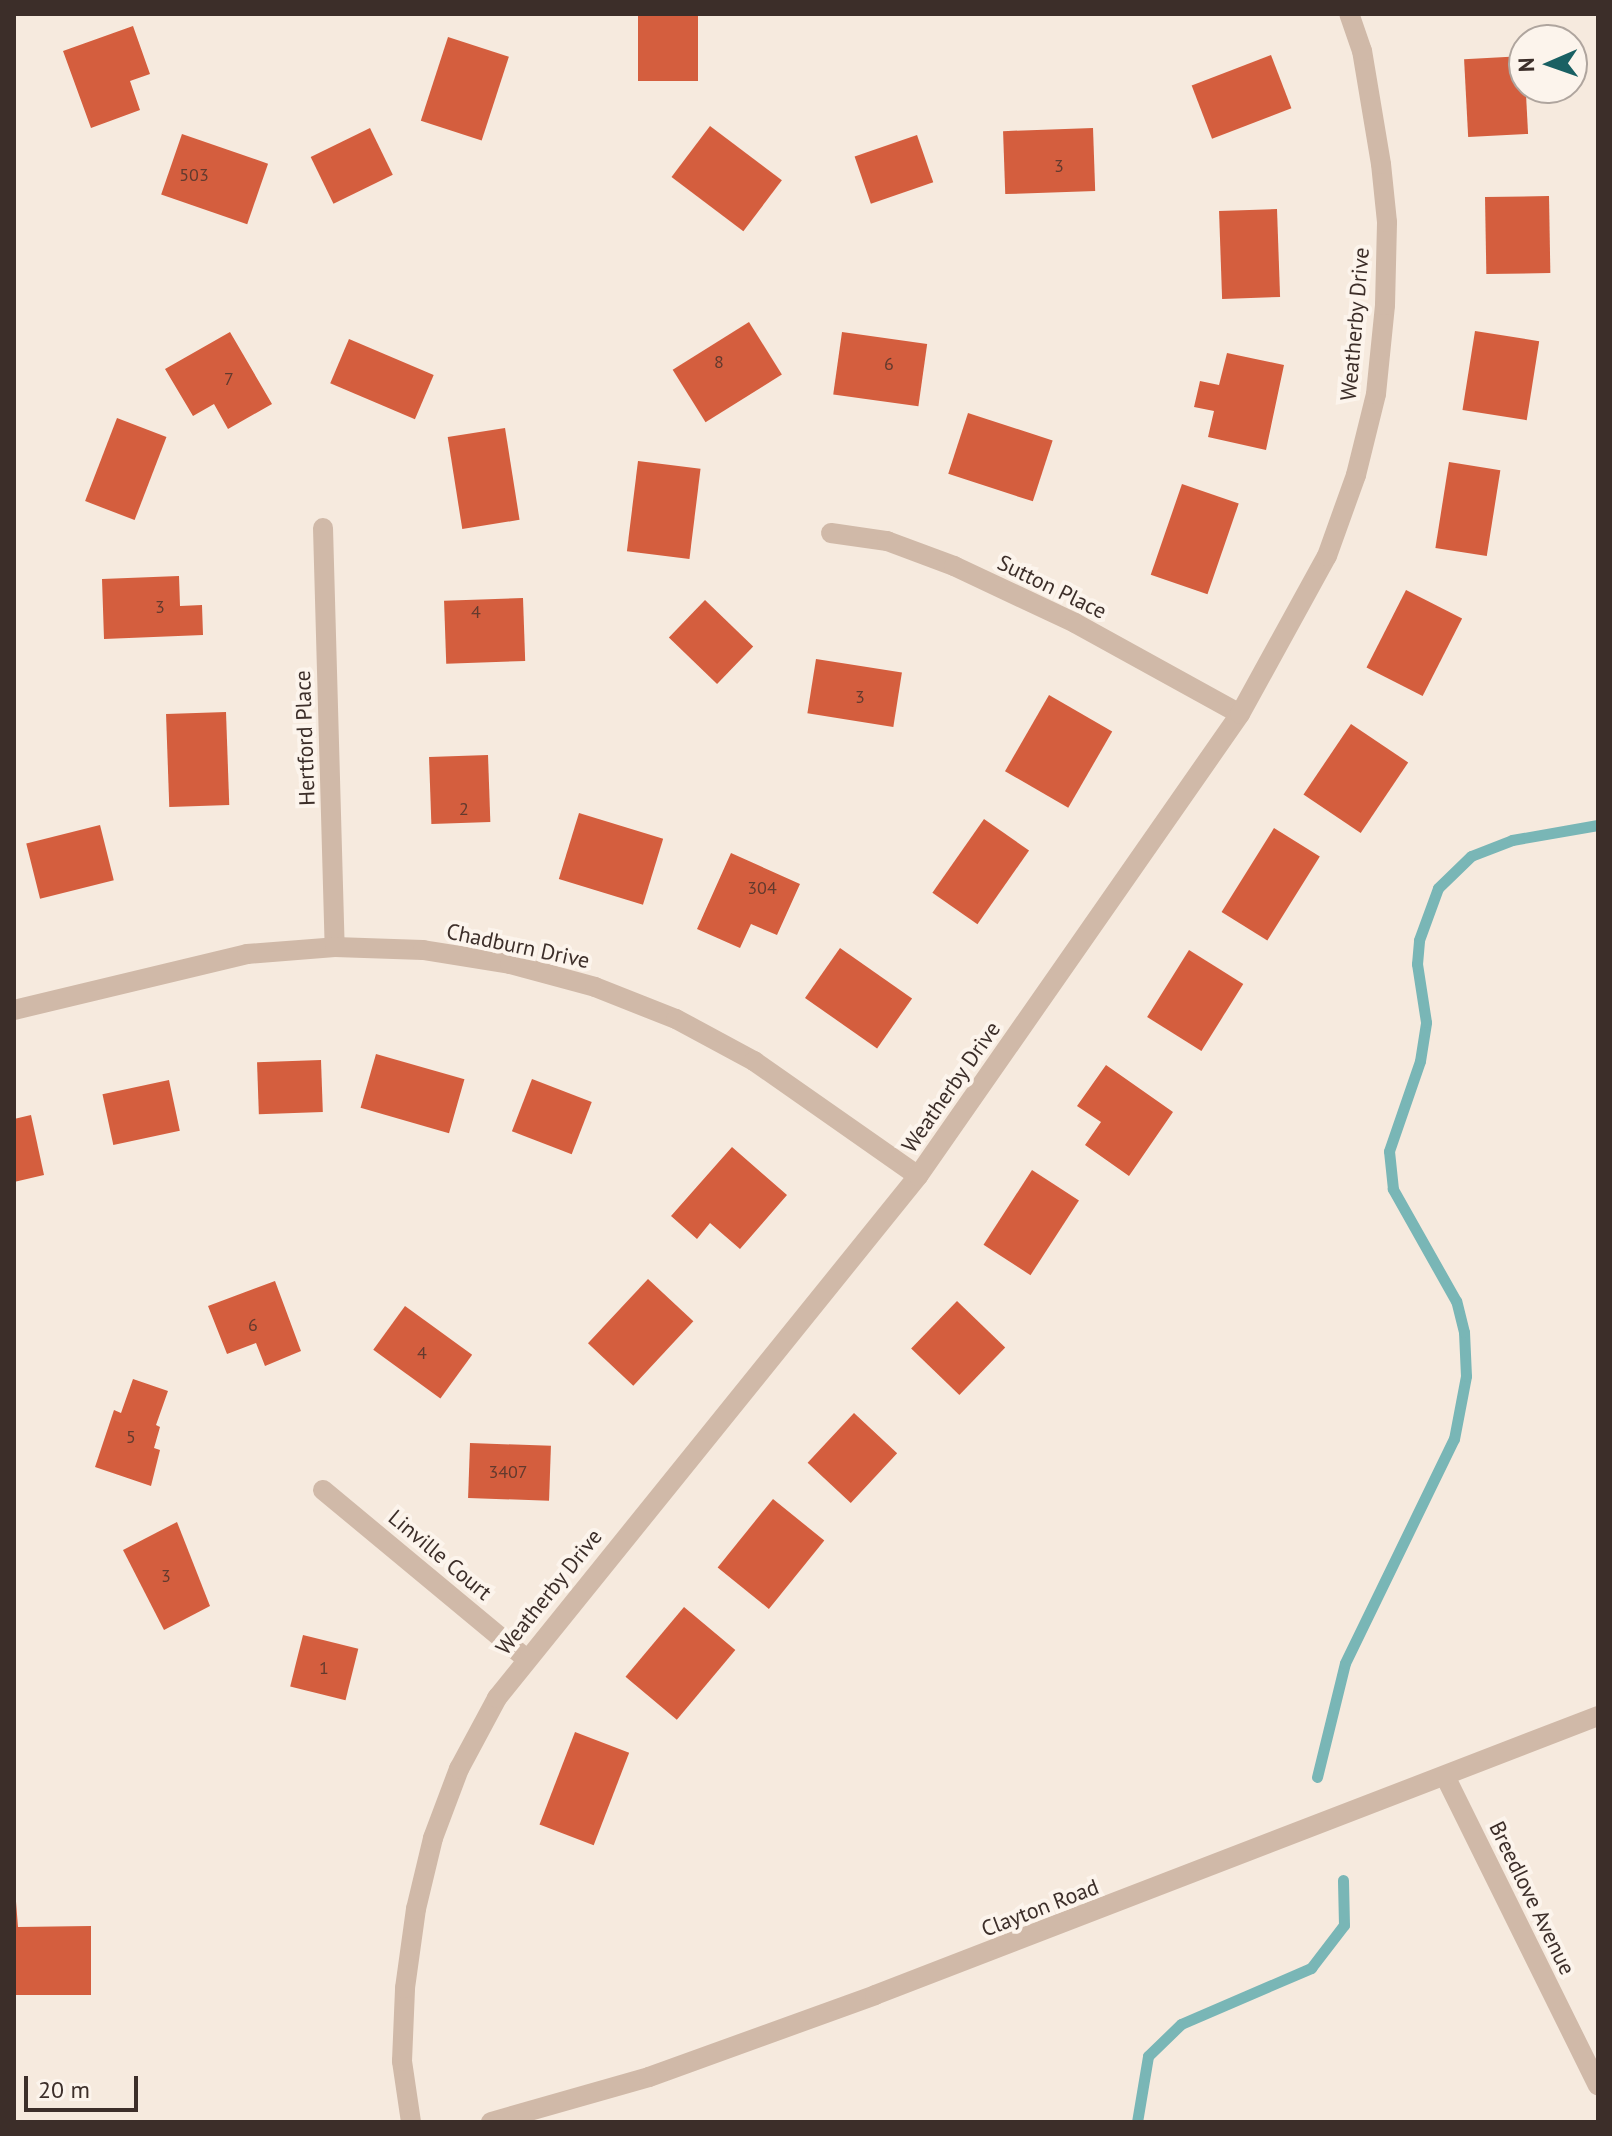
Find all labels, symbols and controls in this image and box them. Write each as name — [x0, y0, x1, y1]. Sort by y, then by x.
north arrow — [1508, 24, 1588, 104]
text: N — [1512, 57, 1540, 72]
house number: 3 — [1054, 155, 1064, 177]
house number: 503 — [179, 164, 209, 186]
street label: Weatherby Drive — [1335, 246, 1375, 402]
house number: 8 — [714, 351, 724, 373]
house number: 6 — [884, 353, 894, 375]
house number: 7 — [224, 368, 234, 390]
street label: Sutton Place — [993, 549, 1111, 625]
house number: 3 — [155, 596, 165, 618]
house number: 4 — [471, 601, 481, 623]
street label: Hertford Place — [289, 670, 321, 806]
house number: 3 — [855, 686, 865, 708]
house number: 2 — [459, 798, 469, 820]
house number: 304 — [747, 877, 777, 899]
street label: Chadburn Drive — [444, 918, 592, 974]
street label: Weatherby Drive — [896, 1016, 1006, 1158]
house number: 6 — [248, 1314, 258, 1336]
house number: 4 — [417, 1342, 427, 1364]
house number: 5 — [126, 1426, 136, 1448]
house number: 3407 — [488, 1461, 528, 1483]
street label: Linville Court — [383, 1504, 497, 1606]
street label: Weatherby Drive — [490, 1524, 608, 1660]
house number: 3 — [161, 1565, 171, 1587]
house number: 1 — [319, 1657, 329, 1679]
street label: Breedlove Avenue — [1483, 1817, 1581, 1979]
street label: Clayton Road — [978, 1874, 1102, 1942]
scale bar — [28, 2060, 142, 2110]
text: 20 m — [38, 2074, 90, 2105]

